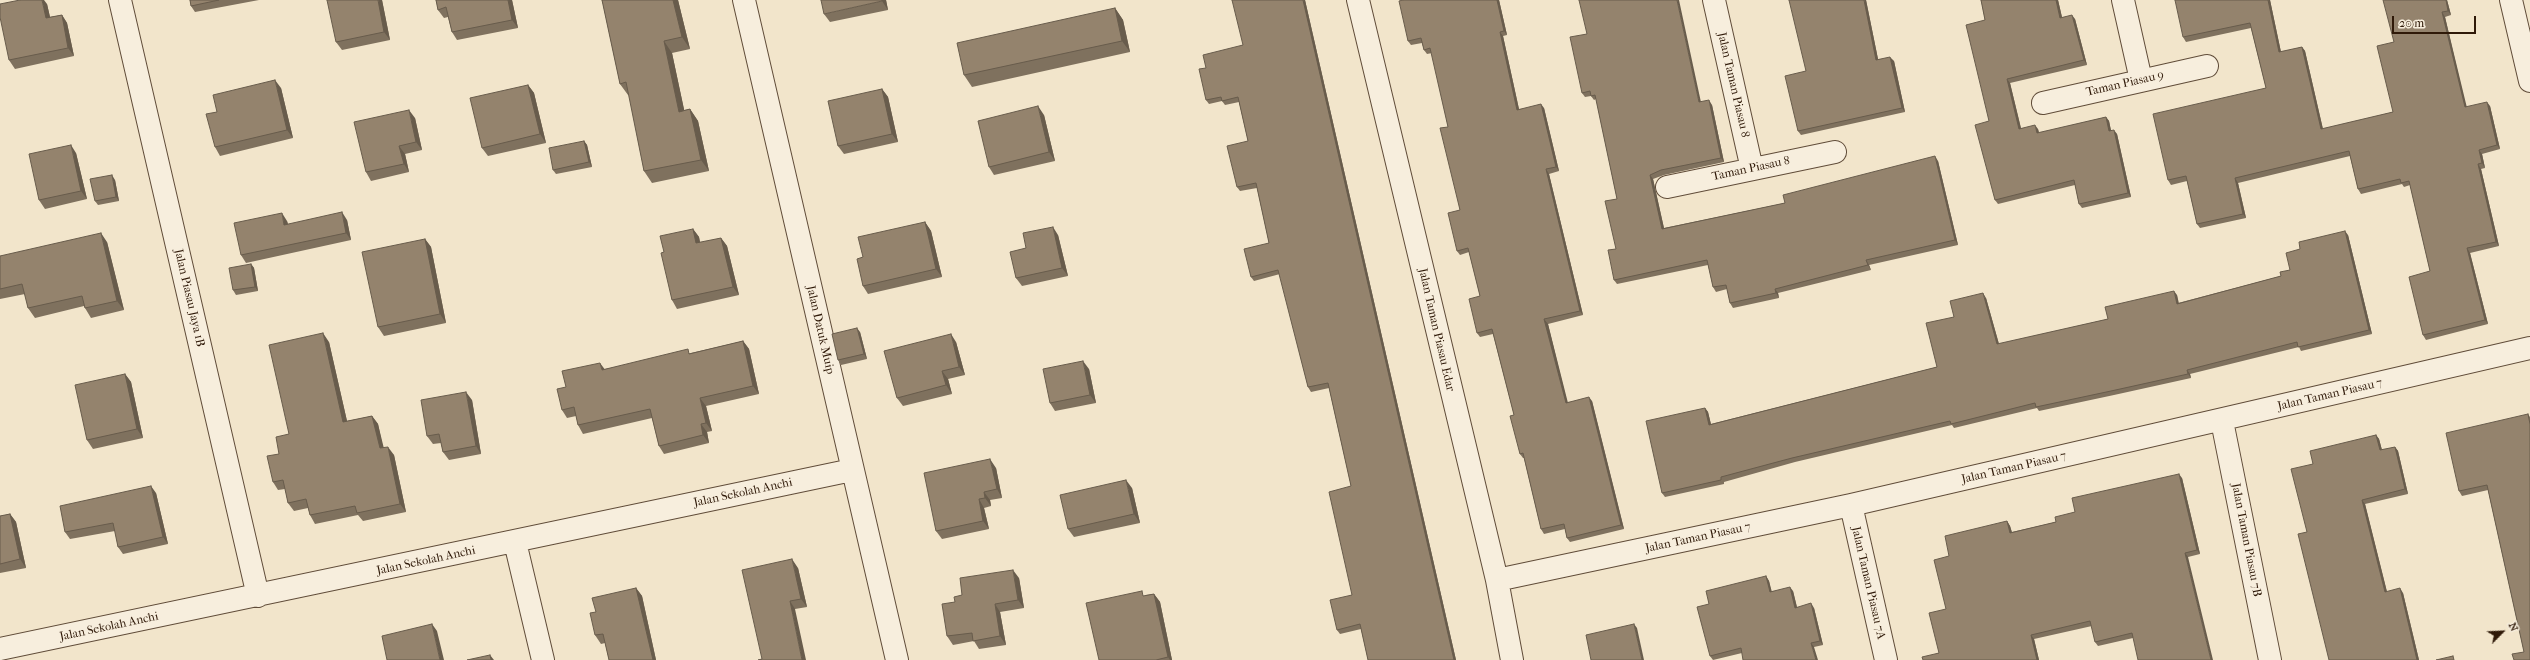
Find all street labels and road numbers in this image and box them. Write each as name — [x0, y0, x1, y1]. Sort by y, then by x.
street label: Jalan Taman Piasau 8 — [1714, 31, 1752, 139]
street label: Taman Piasau 9 — [2085, 68, 2165, 100]
street label: Taman Piasau 8 — [1711, 154, 1791, 184]
street label: Jalan Piasau Jaya 1B — [171, 248, 207, 348]
street label: Jalan Taman Piasau Edar — [1415, 267, 1457, 393]
street label: Jalan Datuk Muip — [803, 284, 837, 376]
street label: Jalan Taman Piasau 7 — [2276, 376, 2384, 414]
street label: Jalan Taman Piasau 7 — [1960, 449, 2068, 487]
street label: Jalan Sekolah Anchi — [692, 475, 794, 511]
street label: Jalan Taman Piasau 7B — [2228, 482, 2264, 598]
street label: Jalan Taman Piasau 7 — [1644, 520, 1752, 556]
street label: Jalan Taman Piasau 7A — [1848, 525, 1888, 641]
street label: Jalan Sekolah Anchi — [375, 543, 477, 579]
street label: Jalan Sekolah Anchi — [58, 609, 160, 645]

